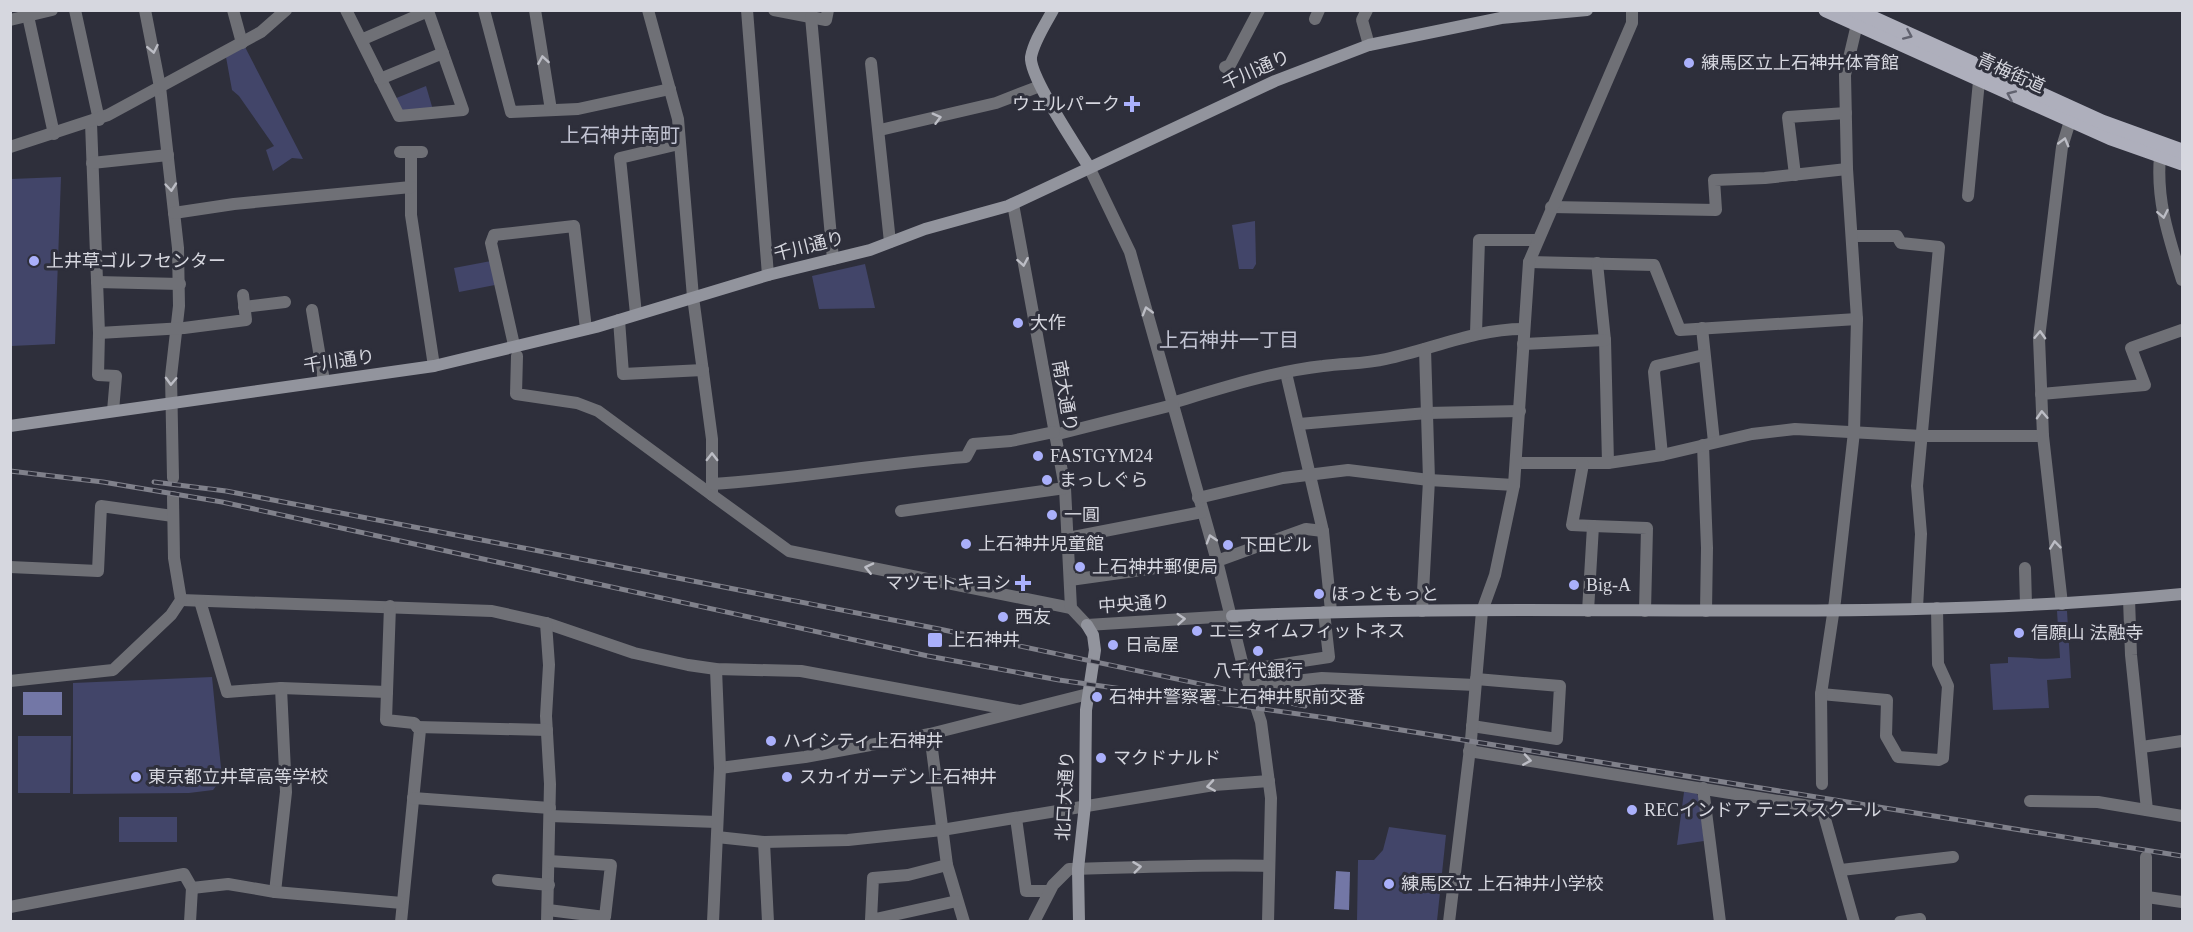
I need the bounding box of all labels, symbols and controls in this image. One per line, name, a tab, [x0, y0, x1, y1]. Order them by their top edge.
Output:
one-way arrow	[1902, 27, 1913, 39]
one-way arrow	[146, 43, 159, 53]
street label: 千川通り	[1219, 46, 1293, 94]
street label: 青梅街道	[1974, 49, 2048, 97]
place label: 練馬区立上石神井体育館	[1701, 53, 1899, 73]
one-way arrow	[538, 56, 550, 65]
marker: 練馬区立上石神井体育館	[1682, 56, 1696, 70]
one-way arrow	[2007, 90, 2018, 102]
place label: ウェルパーク	[1012, 94, 1120, 114]
marker: ウェルパーク	[1125, 97, 1139, 111]
one-way arrow	[932, 113, 942, 126]
district label: 上石神井南町	[560, 124, 680, 146]
one-way arrow	[2057, 137, 2069, 148]
one-way arrow	[164, 182, 177, 191]
one-way arrow	[2156, 209, 2169, 219]
street label: 千川通り	[772, 228, 846, 264]
place label: 上井草ゴルフセンター	[46, 251, 226, 271]
marker: 上井草ゴルフセンター	[27, 254, 41, 268]
one-way arrow	[1016, 256, 1029, 266]
one-way arrow	[1142, 306, 1154, 317]
place label: 大作	[1030, 313, 1066, 333]
marker: 大作	[1011, 316, 1025, 330]
district label: 上石神井一丁目	[1159, 329, 1299, 351]
one-way arrow	[2034, 331, 2046, 340]
street label: 千川通り	[302, 346, 376, 376]
street label: 南大通り	[1049, 359, 1081, 433]
one-way arrow	[165, 376, 178, 385]
one-way arrow	[2036, 410, 2049, 419]
place label: FASTGYM24	[1050, 446, 1153, 466]
marker: FASTGYM24	[1031, 449, 1045, 463]
one-way arrow	[706, 452, 718, 461]
place label: まっしぐら	[1059, 470, 1148, 490]
marker: まっしぐら	[1040, 473, 1054, 487]
place label: 一圓	[1064, 505, 1100, 525]
marker: 一圓	[1045, 508, 1059, 522]
place label: 上石神井児童館	[978, 534, 1104, 554]
one-way arrow	[1205, 534, 1218, 545]
place label: 下田ビル	[1240, 535, 1312, 555]
marker: 上石神井児童館	[959, 537, 973, 551]
marker: 下田ビル	[1221, 538, 1235, 552]
one-way arrow	[2050, 541, 2062, 550]
place label: 上石神井郵便局	[1092, 557, 1218, 577]
marker: 上石神井郵便局	[1073, 560, 1087, 574]
one-way arrow	[865, 563, 875, 576]
place label: マツモトキヨシ	[885, 573, 1011, 593]
place label: Big-A	[1586, 575, 1631, 595]
marker: マツモトキヨシ	[1016, 576, 1030, 590]
marker: Big-A	[1567, 578, 1581, 592]
place label: ほっともっと	[1331, 584, 1439, 604]
marker: ほっともっと	[1312, 587, 1326, 601]
street label: 中央通り	[1097, 592, 1171, 616]
place label: 西友	[1015, 607, 1051, 627]
marker: 西友	[996, 610, 1010, 624]
one-way arrow	[1176, 613, 1185, 626]
place label: エニタイムフィットネス	[1209, 621, 1405, 641]
place label: 信願山 法融寺	[2031, 623, 2144, 643]
marker: エニタイムフィットネス	[1190, 624, 1204, 638]
marker: 信願山 法融寺	[2012, 626, 2026, 640]
place label: 上石神井	[948, 630, 1020, 650]
marker: 上石神井	[926, 631, 944, 649]
place label: 日高屋	[1125, 635, 1179, 655]
marker: 日高屋	[1106, 638, 1120, 652]
marker: 八千代銀行	[1251, 644, 1265, 658]
place label: 八千代銀行	[1213, 661, 1303, 681]
place label: 石神井警察署 上石神井駅前交番	[1109, 687, 1366, 707]
marker: 石神井警察署 上石神井駅前交番	[1090, 690, 1104, 704]
place label: ハイシティ上石神井	[783, 731, 944, 751]
marker: ハイシティ上石神井	[764, 734, 778, 748]
place label: マクドナルド	[1113, 748, 1221, 768]
street label: 北口大通り	[1053, 751, 1077, 841]
marker: マクドナルド	[1094, 751, 1108, 765]
one-way arrow	[1522, 753, 1532, 766]
place label: 東京都立井草高等学校	[148, 767, 328, 787]
place label: スカイガーデン上石神井	[799, 767, 997, 787]
marker: 東京都立井草高等学校	[129, 770, 143, 784]
marker: スカイガーデン上石神井	[780, 770, 794, 784]
one-way arrow	[1206, 779, 1215, 791]
place label: RECインドア テニススクール	[1644, 800, 1882, 820]
marker: RECインドア テニススクール	[1625, 803, 1639, 817]
one-way arrow	[1132, 861, 1141, 874]
place label: 練馬区立 上石神井小学校	[1401, 874, 1604, 894]
marker: 練馬区立 上石神井小学校	[1382, 877, 1396, 891]

